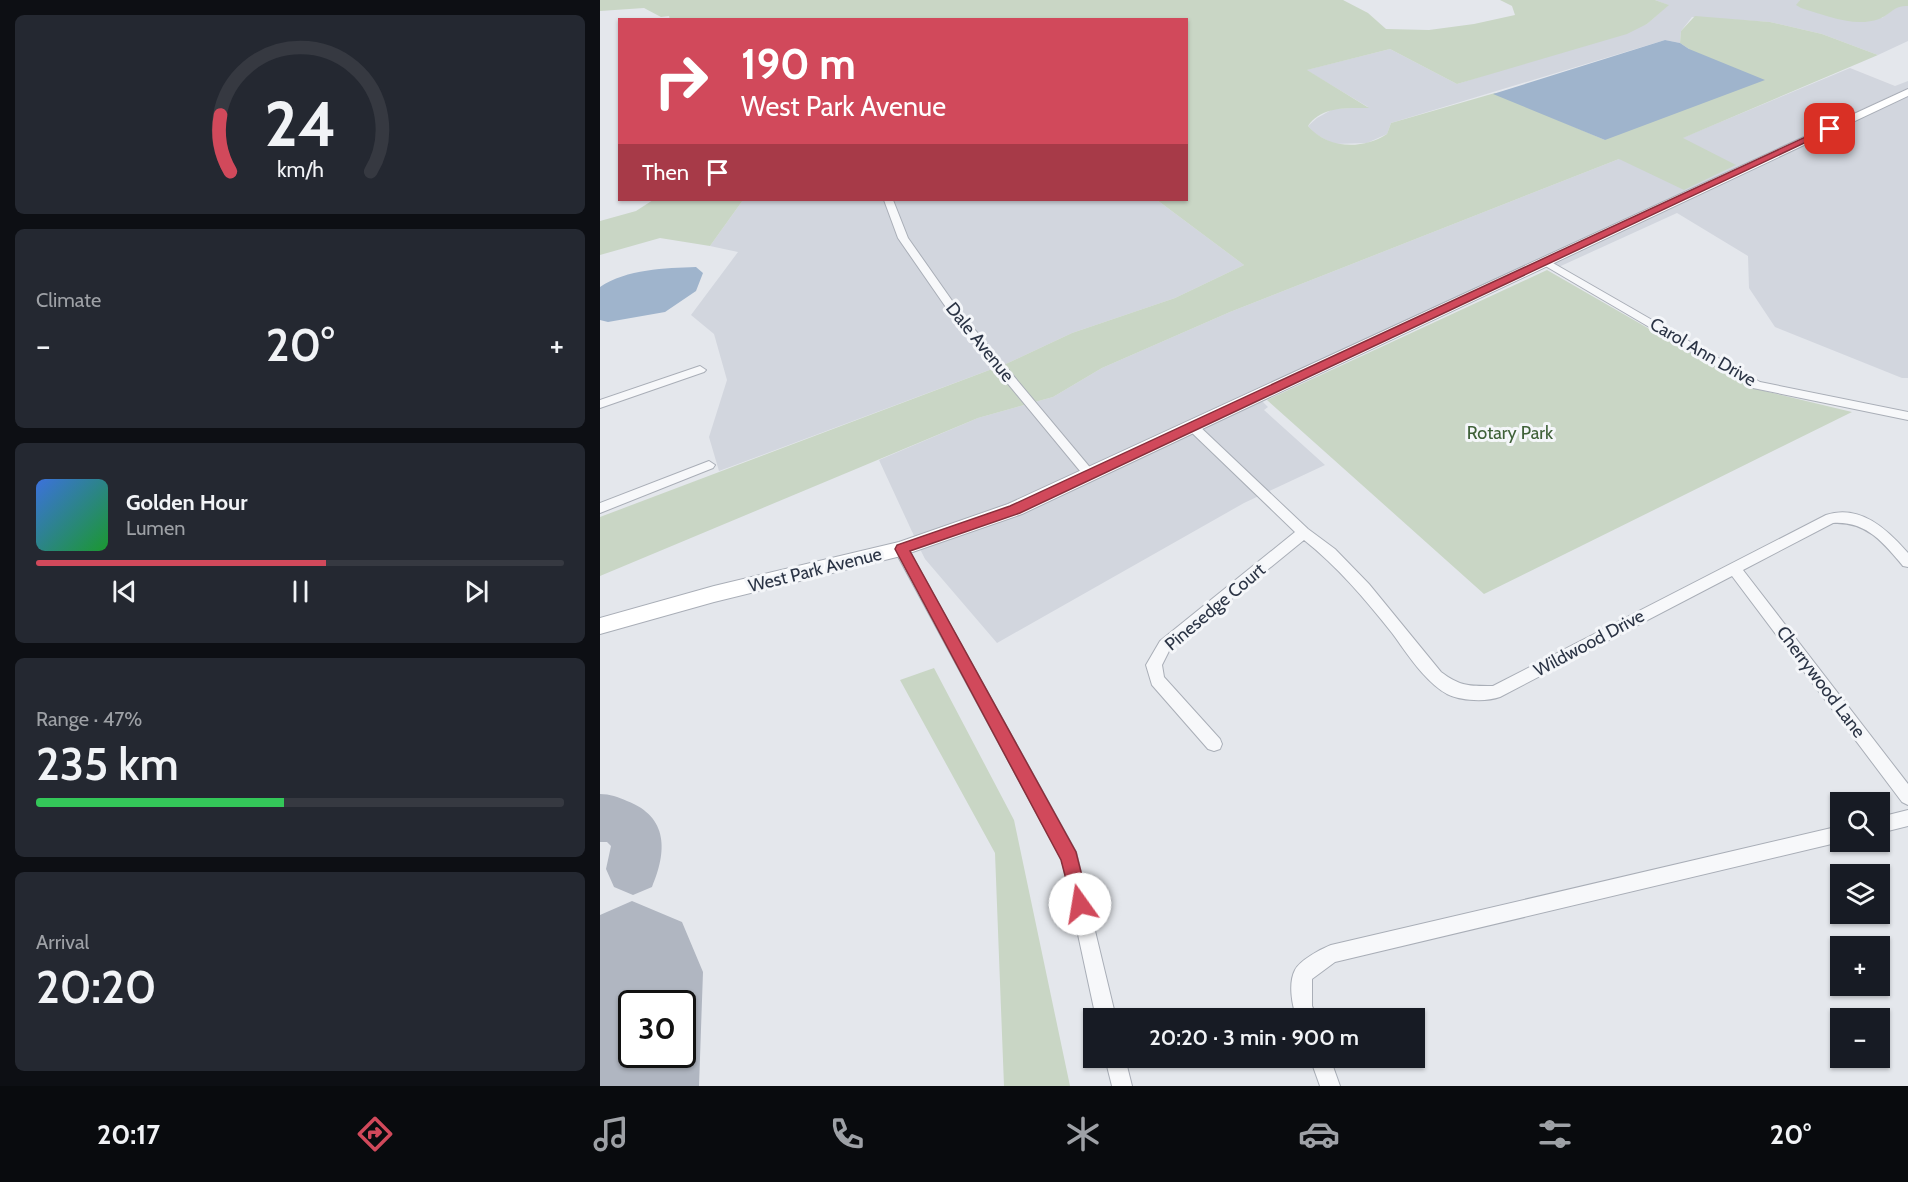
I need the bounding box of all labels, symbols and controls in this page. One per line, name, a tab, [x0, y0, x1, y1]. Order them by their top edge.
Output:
text: 190 m	[741, 38, 856, 90]
icon: right	[642, 42, 720, 120]
text: 24	[264, 86, 336, 162]
text: West Park Avenue	[741, 90, 946, 123]
pin	[1804, 103, 1855, 154]
icon: arrive	[1813, 112, 1846, 145]
text: km/h	[277, 156, 323, 182]
icon: arrive	[701, 156, 734, 189]
text: Then	[642, 159, 689, 186]
text: Climate	[36, 288, 101, 312]
street label: Dale Avenue	[941, 298, 1019, 386]
street label: Carol Ann Drive	[1646, 313, 1760, 391]
text: 20°	[266, 318, 334, 372]
text: −	[36, 325, 51, 365]
text: +	[549, 325, 564, 365]
park label: Rotary Park	[1467, 422, 1554, 444]
text: Golden Hour	[126, 489, 247, 516]
text: Lumen	[126, 516, 185, 540]
street label: West Park Avenue	[746, 543, 884, 597]
street label: Pinesedge Court	[1160, 559, 1270, 655]
icon: previous	[108, 575, 141, 608]
icon: pause	[284, 575, 317, 608]
icon: next	[460, 575, 493, 608]
street label: Wildwood Drive	[1530, 605, 1648, 681]
street label: Cherrywood Lane	[1772, 622, 1870, 742]
text: Range · 47%	[36, 707, 142, 731]
text: 235 km	[36, 737, 179, 791]
map controls	[1830, 792, 1890, 1068]
button: search	[1830, 792, 1890, 852]
button: layers	[1830, 864, 1890, 924]
position arrow	[1048, 872, 1112, 936]
text: Arrival	[36, 930, 89, 954]
button: +	[1830, 936, 1890, 996]
text: 20:20	[36, 960, 156, 1014]
speed limit sign: 30	[618, 990, 696, 1068]
button: −	[1830, 1008, 1890, 1068]
text: 20:20 · 3 min · 900 m	[1149, 1024, 1359, 1051]
icon: directions	[354, 1113, 396, 1155]
icon: music	[590, 1113, 632, 1155]
icon: phone	[826, 1113, 868, 1155]
icon: climate	[1062, 1113, 1104, 1155]
icon: car	[1298, 1113, 1340, 1155]
icon: filters	[1534, 1113, 1576, 1155]
text: 20:17	[97, 1118, 160, 1151]
text: 20°	[1770, 1118, 1811, 1151]

